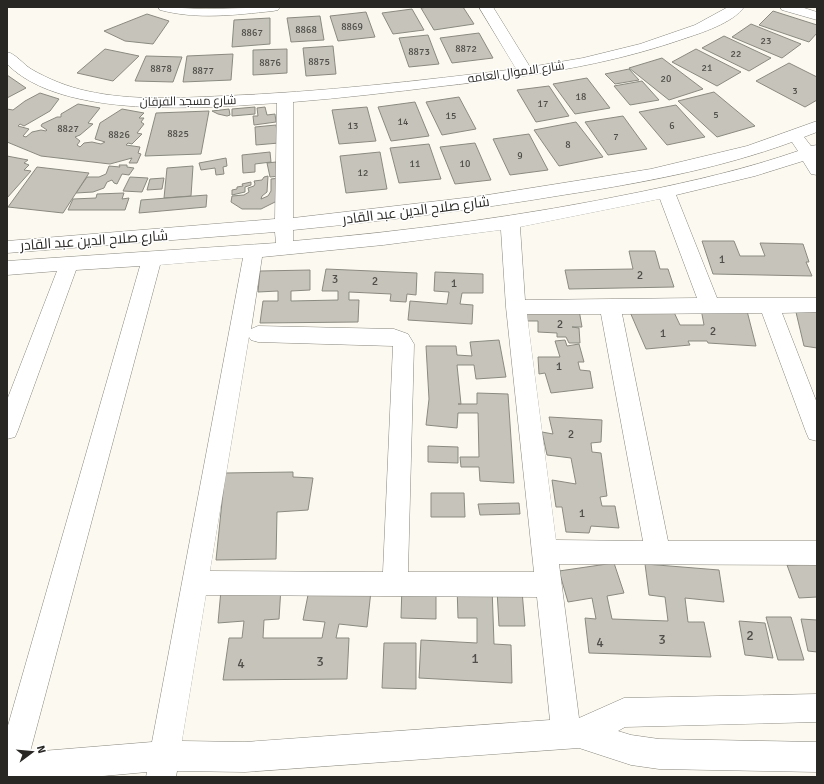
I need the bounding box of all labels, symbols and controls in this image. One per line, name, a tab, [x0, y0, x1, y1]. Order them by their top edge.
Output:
house number: 8869	[341, 21, 363, 33]
house number: 8868	[295, 24, 317, 36]
house number: 8867	[241, 27, 263, 39]
house number: 23	[761, 35, 771, 47]
house number: 8872	[455, 43, 477, 55]
house number: 8873	[408, 46, 430, 58]
house number: 22	[731, 48, 741, 60]
house number: 8875	[308, 56, 330, 68]
house number: 8876	[259, 57, 281, 69]
street label: شارع الاموال العامه	[467, 58, 566, 87]
house number: 21	[702, 62, 712, 74]
house number: 8878	[150, 63, 172, 75]
house number: 8877	[192, 65, 214, 77]
house number: 20	[661, 73, 671, 85]
house number: 3	[792, 85, 798, 97]
house number: 18	[576, 91, 586, 103]
street label: شارع مسجد الفرقان	[139, 93, 237, 110]
house number: 17	[538, 98, 548, 110]
house number: 5	[713, 109, 719, 121]
house number: 15	[446, 110, 456, 122]
house number: 14	[398, 116, 409, 128]
house number: 13	[348, 120, 358, 132]
house number: 6	[669, 120, 675, 132]
house number: 8827	[57, 123, 79, 135]
house number: 8825	[167, 128, 189, 140]
house number: 8826	[108, 129, 130, 141]
house number: 7	[613, 131, 619, 143]
house number: 8	[565, 139, 571, 151]
house number: 9	[517, 150, 523, 162]
house number: 11	[410, 158, 420, 170]
house number: 10	[460, 158, 470, 170]
house number: 12	[358, 167, 368, 179]
street label: شارع صلاح الدين عبد القادر	[341, 193, 491, 228]
street label: شارع صلاح الدين عبد القادر	[19, 227, 168, 254]
house number: 1	[719, 252, 725, 267]
house number: 2	[637, 268, 643, 283]
house number: 3	[332, 272, 338, 287]
house number: 2	[372, 274, 378, 289]
house number: 1	[451, 276, 457, 291]
house number: 2	[557, 317, 563, 332]
house number: 2	[710, 324, 716, 339]
house number: 1	[660, 326, 666, 341]
house number: 1	[556, 359, 562, 374]
house number: 2	[568, 427, 574, 442]
house number: 1	[579, 506, 585, 521]
house number: 2	[746, 627, 754, 644]
house number: 3	[658, 631, 666, 648]
house number: 4	[596, 634, 604, 651]
house number: 1	[471, 650, 479, 667]
house number: 3	[316, 653, 324, 670]
house number: 4	[237, 655, 245, 672]
north arrow	[12, 732, 52, 772]
text: N	[34, 744, 48, 755]

